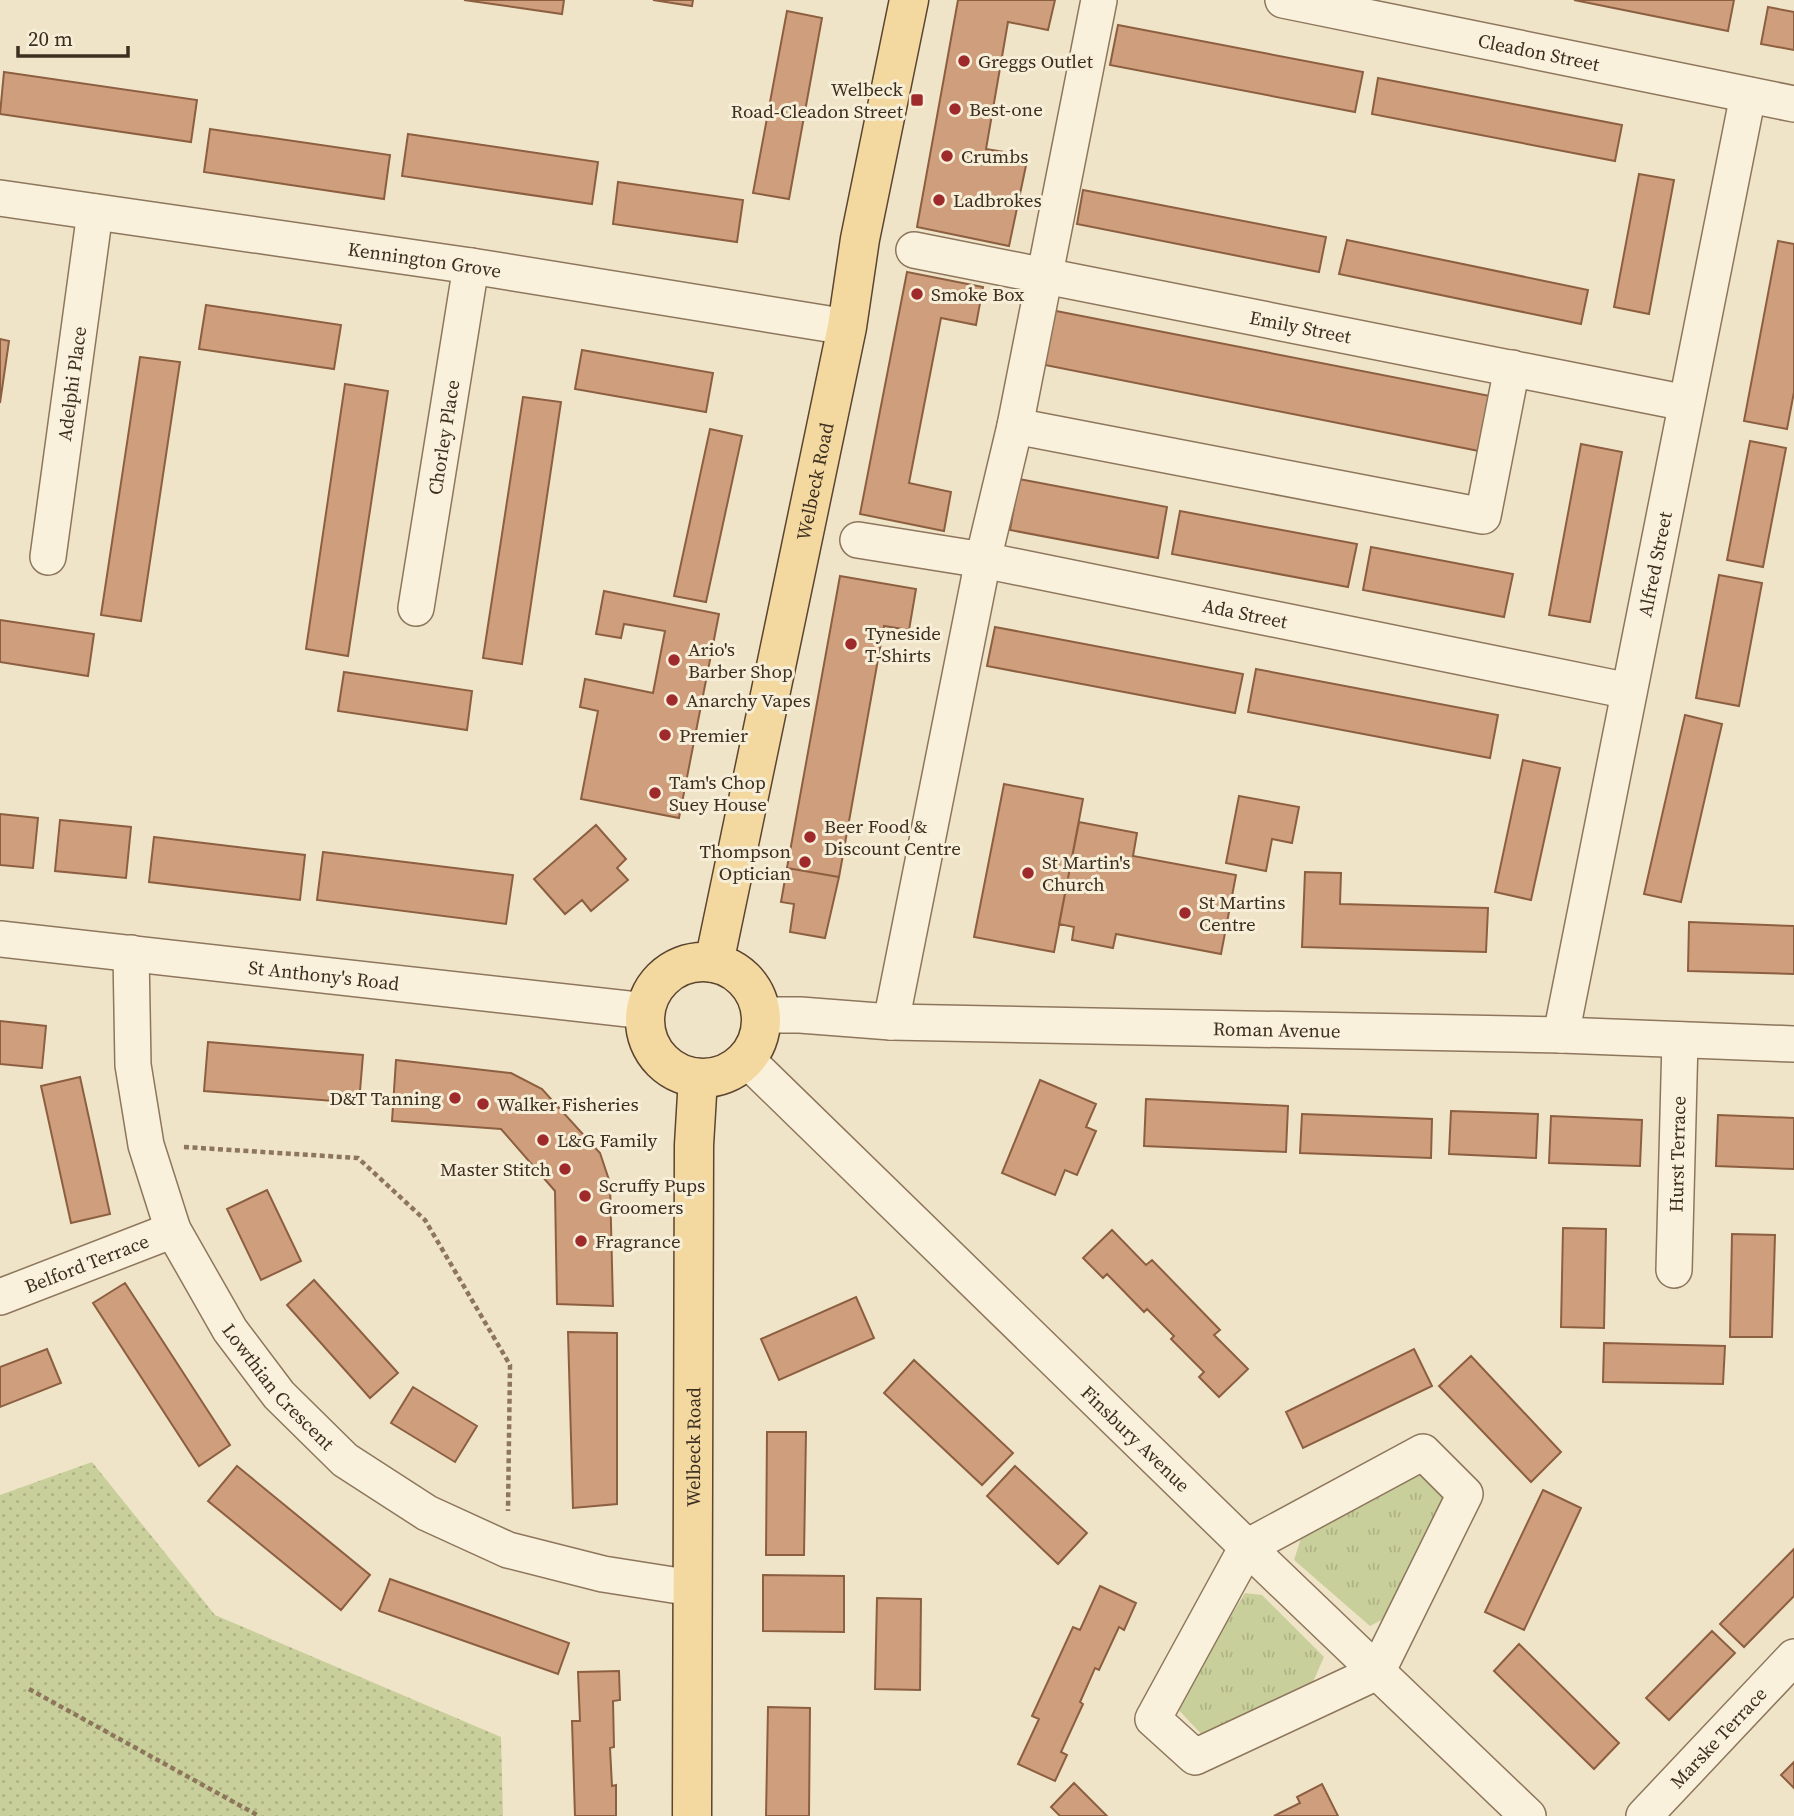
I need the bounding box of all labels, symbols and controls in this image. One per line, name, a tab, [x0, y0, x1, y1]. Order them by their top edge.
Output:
scale bar	[18, 14, 128, 58]
text: 20 m	[28, 24, 73, 53]
street label: Cleadon Street	[1476, 27, 1603, 77]
place label: Greggs Outlet	[978, 48, 1094, 74]
marker: Greggs Outlet	[956, 53, 972, 69]
place label: Welbeck Road-Cleadon Street	[731, 76, 904, 124]
marker: Welbeck Road-Cleadon Street	[909, 92, 925, 108]
place label: Best-one	[969, 96, 1043, 122]
marker: Best-one	[947, 101, 963, 117]
place label: Crumbs	[961, 143, 1028, 169]
marker: Crumbs	[939, 148, 955, 164]
place label: Ladbrokes	[953, 187, 1042, 213]
marker: Ladbrokes	[931, 192, 947, 208]
street label: Kennington Grove	[346, 235, 503, 284]
place label: Smoke Box	[931, 281, 1024, 307]
marker: Smoke Box	[909, 286, 925, 302]
street label: Emily Street	[1247, 304, 1354, 350]
street label: Adelphi Place	[51, 325, 92, 443]
street label: Chorley Place	[421, 378, 466, 497]
street label: Welbeck Road	[790, 420, 840, 543]
street label: Alfred Street	[1631, 508, 1678, 619]
street label: Ada Street	[1200, 592, 1291, 635]
place label: Tyneside T-Shirts	[865, 620, 941, 668]
place label: Ario's Barber Shop	[688, 636, 793, 684]
marker: Tyneside T-Shirts	[843, 636, 859, 652]
marker: Ario's Barber Shop	[666, 652, 682, 668]
place label: Anarchy Vapes	[686, 687, 811, 713]
marker: Anarchy Vapes	[664, 692, 680, 708]
place label: Premier	[679, 722, 748, 748]
marker: Premier	[657, 727, 673, 743]
place label: Tam's Chop Suey House	[669, 769, 767, 817]
marker: Tam's Chop Suey House	[647, 785, 663, 801]
place label: Beer Food & Discount Centre	[824, 813, 961, 861]
marker: Beer Food & Discount Centre	[802, 829, 818, 845]
place label: Thompson Optician	[700, 838, 791, 886]
place label: St Martin's Church	[1042, 849, 1130, 897]
marker: Thompson Optician	[797, 854, 813, 870]
marker: St Martin's Church	[1020, 865, 1036, 881]
place label: St Martins Centre	[1199, 889, 1285, 937]
marker: St Martins Centre	[1177, 905, 1193, 921]
street label: St Anthony's Road	[247, 954, 401, 996]
street label: Roman Avenue	[1213, 1015, 1341, 1044]
place label: D&T Tanning	[329, 1085, 441, 1111]
marker: D&T Tanning	[447, 1090, 463, 1106]
place label: Walker Fisheries	[497, 1091, 639, 1117]
marker: Walker Fisheries	[475, 1096, 491, 1112]
street label: Hurst Terrace	[1663, 1096, 1692, 1213]
place label: L&G Family	[557, 1127, 657, 1153]
marker: L&G Family	[535, 1132, 551, 1148]
place label: Master Stitch	[440, 1156, 551, 1182]
marker: Master Stitch	[557, 1161, 573, 1177]
place label: Scruffy Pups Groomers	[599, 1172, 705, 1220]
marker: Scruffy Pups Groomers	[577, 1188, 593, 1204]
street label: Belford Terrace	[21, 1228, 153, 1299]
place label: Fragrance	[595, 1228, 681, 1254]
marker: Fragrance	[573, 1233, 589, 1249]
street label: Lowthian Crescent	[216, 1318, 341, 1456]
street label: Finsbury Avenue	[1075, 1379, 1196, 1498]
street label: Welbeck Road	[680, 1387, 706, 1507]
street label: Marske Terrace	[1664, 1681, 1772, 1794]

